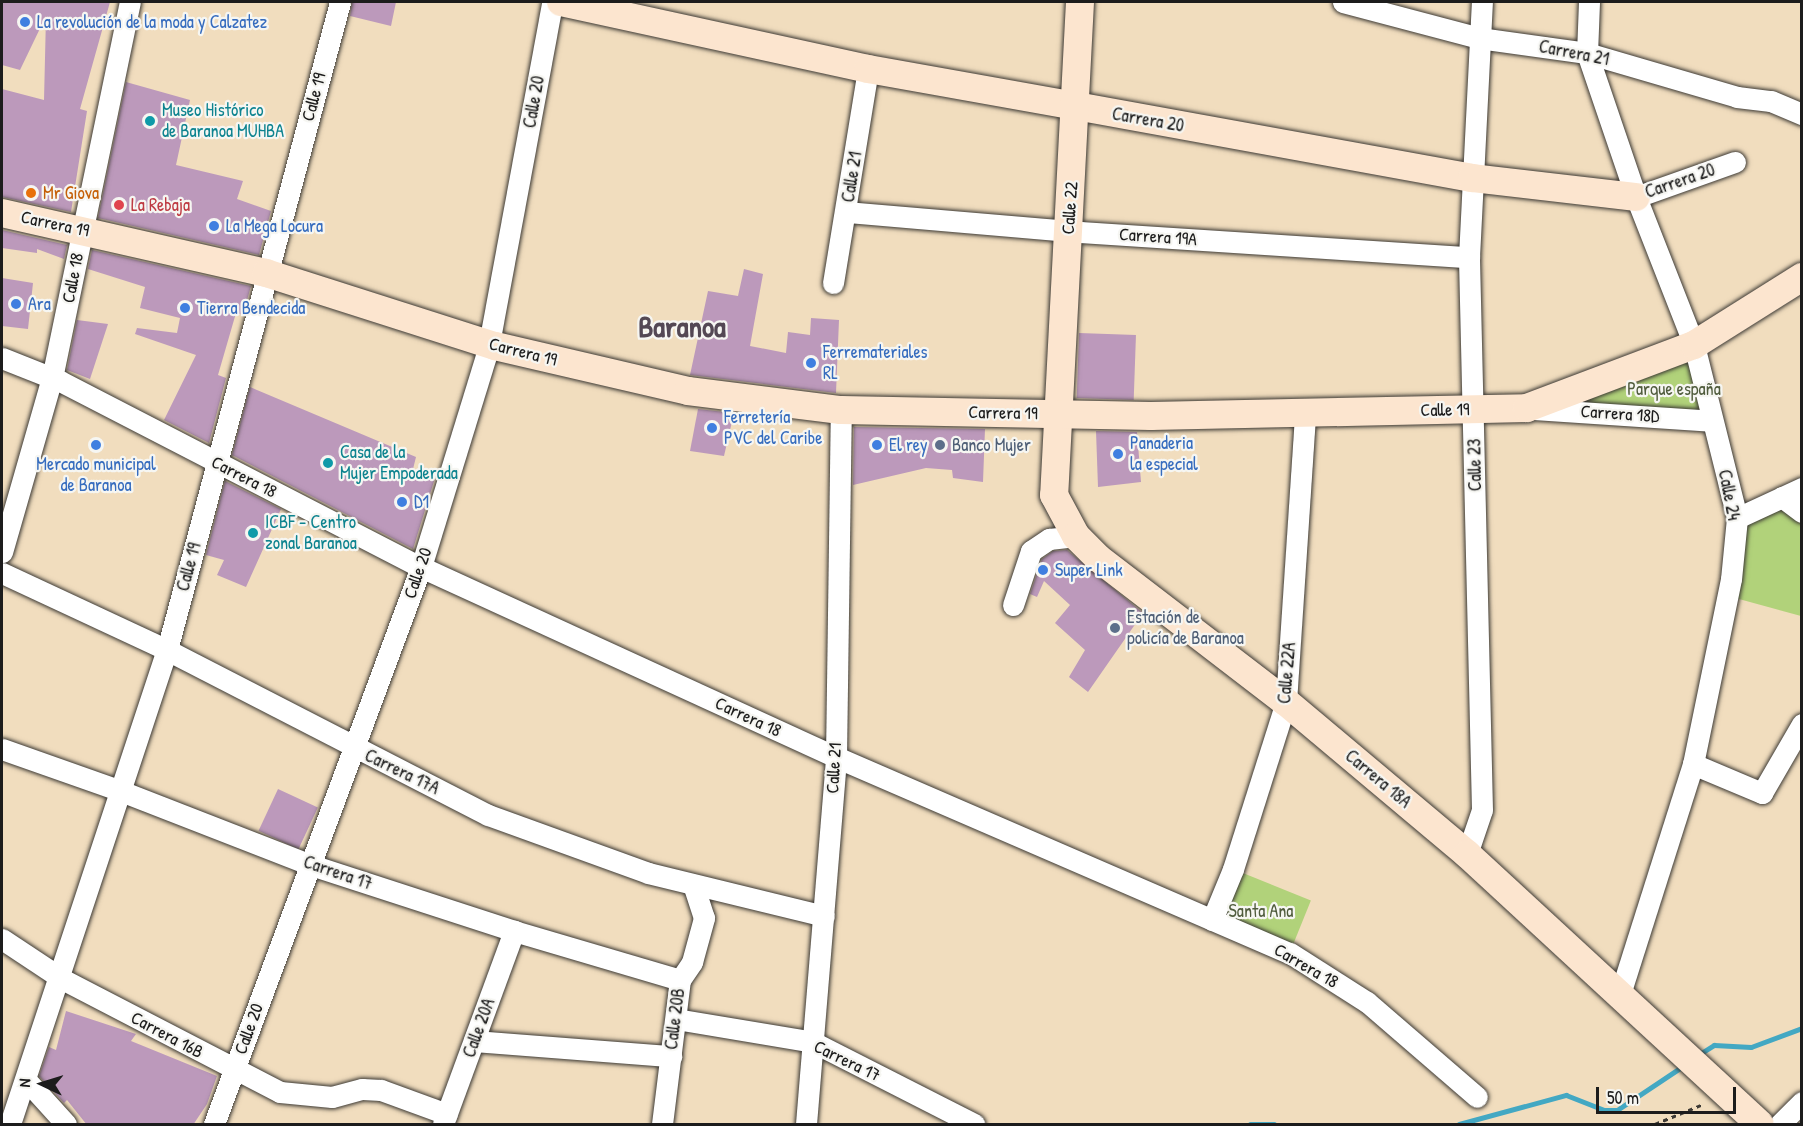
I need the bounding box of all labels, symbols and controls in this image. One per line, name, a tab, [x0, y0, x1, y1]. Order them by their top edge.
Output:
place label: La revolución de la moda y Calzatez	[37, 11, 267, 33]
marker: La revolución de la moda y Calzatez	[18, 15, 32, 29]
street label: Carrera 21	[1537, 36, 1611, 70]
street label: Calle 19	[297, 70, 331, 124]
street label: Calle 20	[519, 74, 549, 130]
place label: Museo Histórico de Baranoa MUHBA	[162, 100, 284, 142]
street label: Carrera 20	[1110, 103, 1186, 137]
marker: Museo Histórico de Baranoa MUHBA	[143, 114, 157, 128]
street label: Calle 21	[837, 150, 867, 204]
street label: Carrera 20	[1642, 159, 1718, 203]
street label: Calle 22	[1057, 181, 1083, 235]
place label: Mr Giova	[43, 182, 99, 204]
marker: Mr Giova	[24, 186, 38, 200]
place label: La Rebaja	[131, 194, 190, 216]
marker: La Rebaja	[112, 198, 126, 212]
street label: Carrera 19	[19, 206, 91, 242]
place label: La Mega Locura	[226, 215, 323, 237]
marker: La Mega Locura	[207, 219, 221, 233]
street label: Carrera 19A	[1118, 224, 1198, 250]
street label: Calle 18	[58, 251, 88, 305]
place label: Ara	[28, 293, 51, 315]
marker: Ara	[9, 297, 23, 311]
place label: Tierra Bendecida	[197, 297, 305, 319]
marker: Tierra Bendecida	[178, 301, 192, 315]
district label: Baranoa	[638, 308, 726, 344]
street label: Carrera 19	[487, 333, 559, 371]
place label: Ferremateriales RL	[823, 342, 927, 385]
marker: Ferremateriales RL	[804, 356, 818, 370]
park label: Parque españa	[1627, 378, 1721, 400]
street label: Calle 19	[1420, 399, 1470, 421]
street label: Carrera 18D	[1580, 400, 1660, 428]
street label: Carrera 19	[968, 402, 1038, 424]
place label: Ferretería PVC del Caribe	[724, 407, 822, 450]
marker: Ferretería PVC del Caribe	[705, 421, 719, 435]
place label: Panaderia la especial	[1130, 433, 1198, 476]
place label: El rey	[889, 434, 928, 456]
place label: Banco Mujer	[952, 434, 1031, 456]
marker: Mercado municipal de Baranoa	[89, 438, 103, 452]
marker: El rey	[870, 438, 884, 452]
marker: Banco Mujer	[933, 438, 947, 452]
street label: Calle 23	[1464, 439, 1486, 491]
place label: Casa de la Mujer Empoderada	[340, 442, 458, 484]
marker: Panaderia la especial	[1111, 447, 1125, 461]
street label: Carrera 18	[208, 451, 280, 503]
place label: Mercado municipal de Baranoa	[36, 454, 156, 496]
marker: Casa de la Mujer Empoderada	[321, 456, 335, 470]
street label: Calle 24	[1714, 468, 1744, 522]
place label: D1	[414, 491, 429, 513]
marker: D1	[395, 495, 409, 509]
place label: ICBF - Centro zonal Baranoa	[265, 512, 357, 554]
marker: ICBF - Centro zonal Baranoa	[246, 526, 260, 540]
street label: Calle 19	[172, 540, 206, 594]
street label: Calle 20	[399, 545, 437, 601]
place label: Super Link	[1055, 559, 1123, 581]
marker: Super Link	[1036, 563, 1050, 577]
place label: Estación de policía de Baranoa	[1127, 607, 1244, 650]
marker: Estación de policía de Baranoa	[1108, 621, 1122, 635]
street label: Calle 22A	[1274, 641, 1300, 705]
street label: Carrera 18	[712, 692, 784, 742]
street label: Calle 21	[822, 742, 846, 794]
street label: Carrera 17A	[361, 745, 443, 799]
street label: Carrera 18A	[1341, 745, 1415, 813]
street label: Carrera 17	[301, 851, 375, 895]
park label: Santa Ana	[1229, 900, 1293, 922]
street label: Carrera 18	[1270, 939, 1342, 993]
street label: Calle 20B	[661, 987, 689, 1051]
street label: Calle 20A	[458, 996, 500, 1060]
street label: Calle 20	[230, 1001, 268, 1057]
street label: Carrera 16B	[127, 1007, 207, 1063]
street label: Carrera 17	[810, 1036, 884, 1086]
north arrow	[12, 1054, 72, 1114]
scale bar	[1599, 1075, 1738, 1113]
text: N	[13, 1078, 35, 1088]
text: 50 m	[1607, 1085, 1639, 1110]

